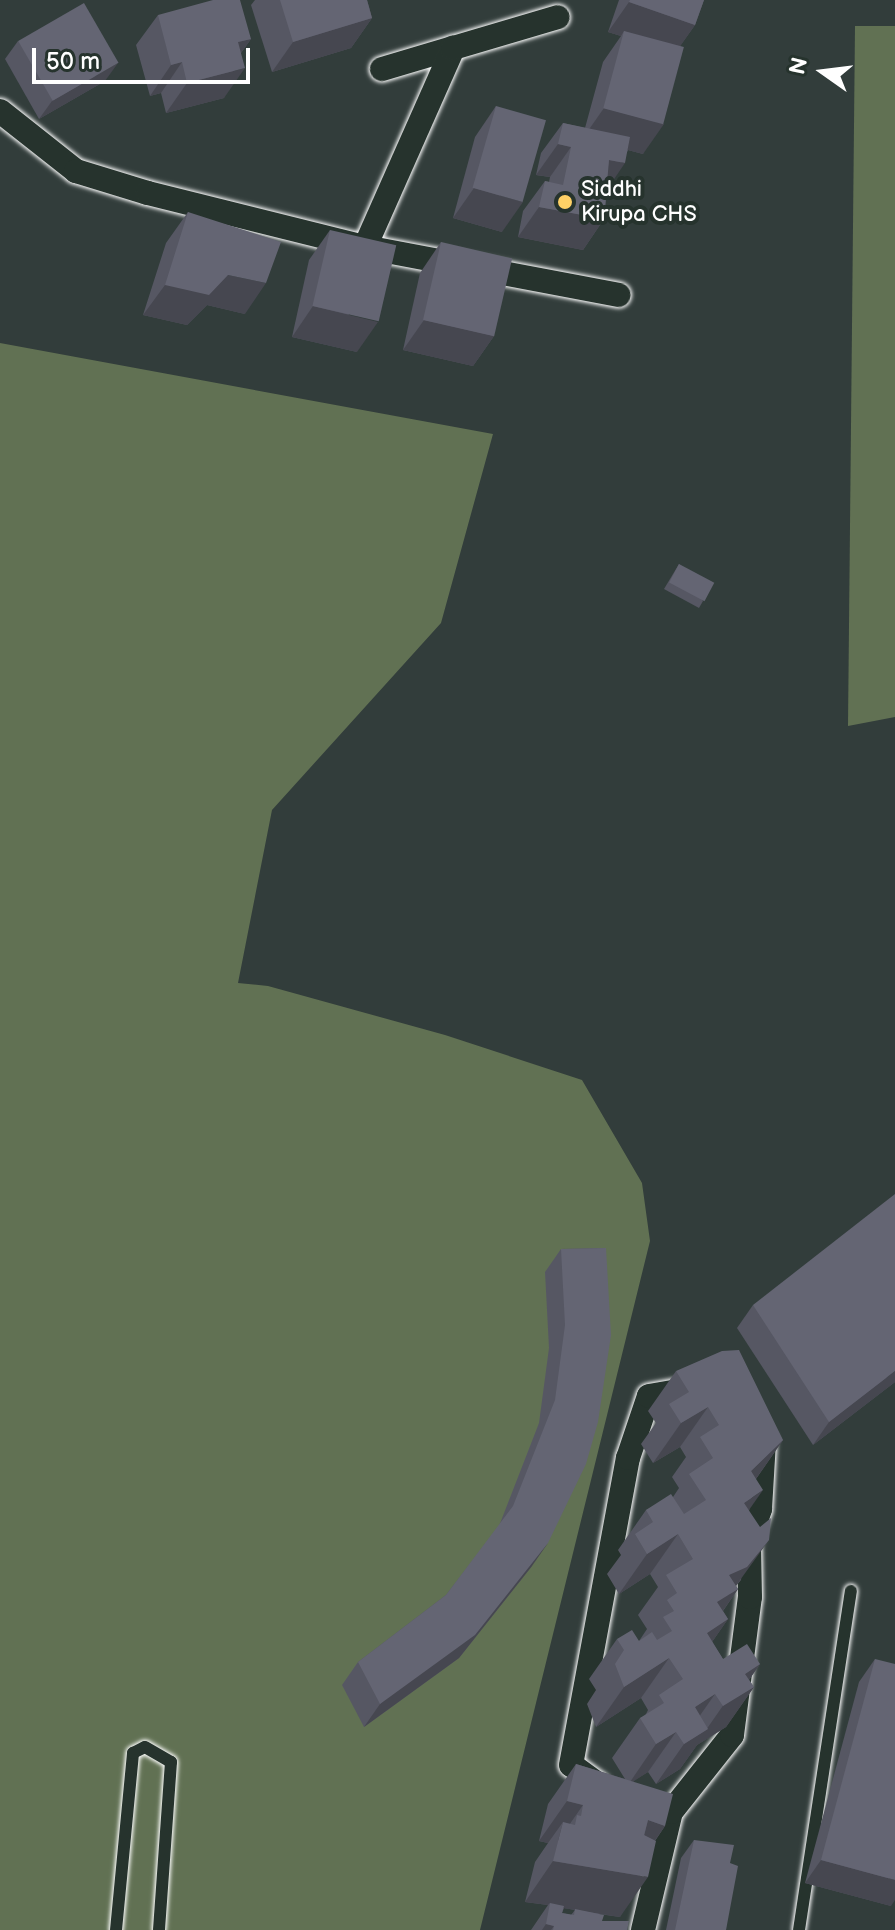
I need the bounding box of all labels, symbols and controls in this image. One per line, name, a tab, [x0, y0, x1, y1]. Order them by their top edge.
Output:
scale bar	[36, 32, 254, 82]
north arrow	[783, 32, 863, 112]
text: 50 m	[46, 47, 100, 76]
text: N	[784, 55, 814, 77]
place label: Siddhi Kirupa CHS	[581, 176, 697, 228]
marker: Siddhi Kirupa CHS	[556, 193, 574, 211]

